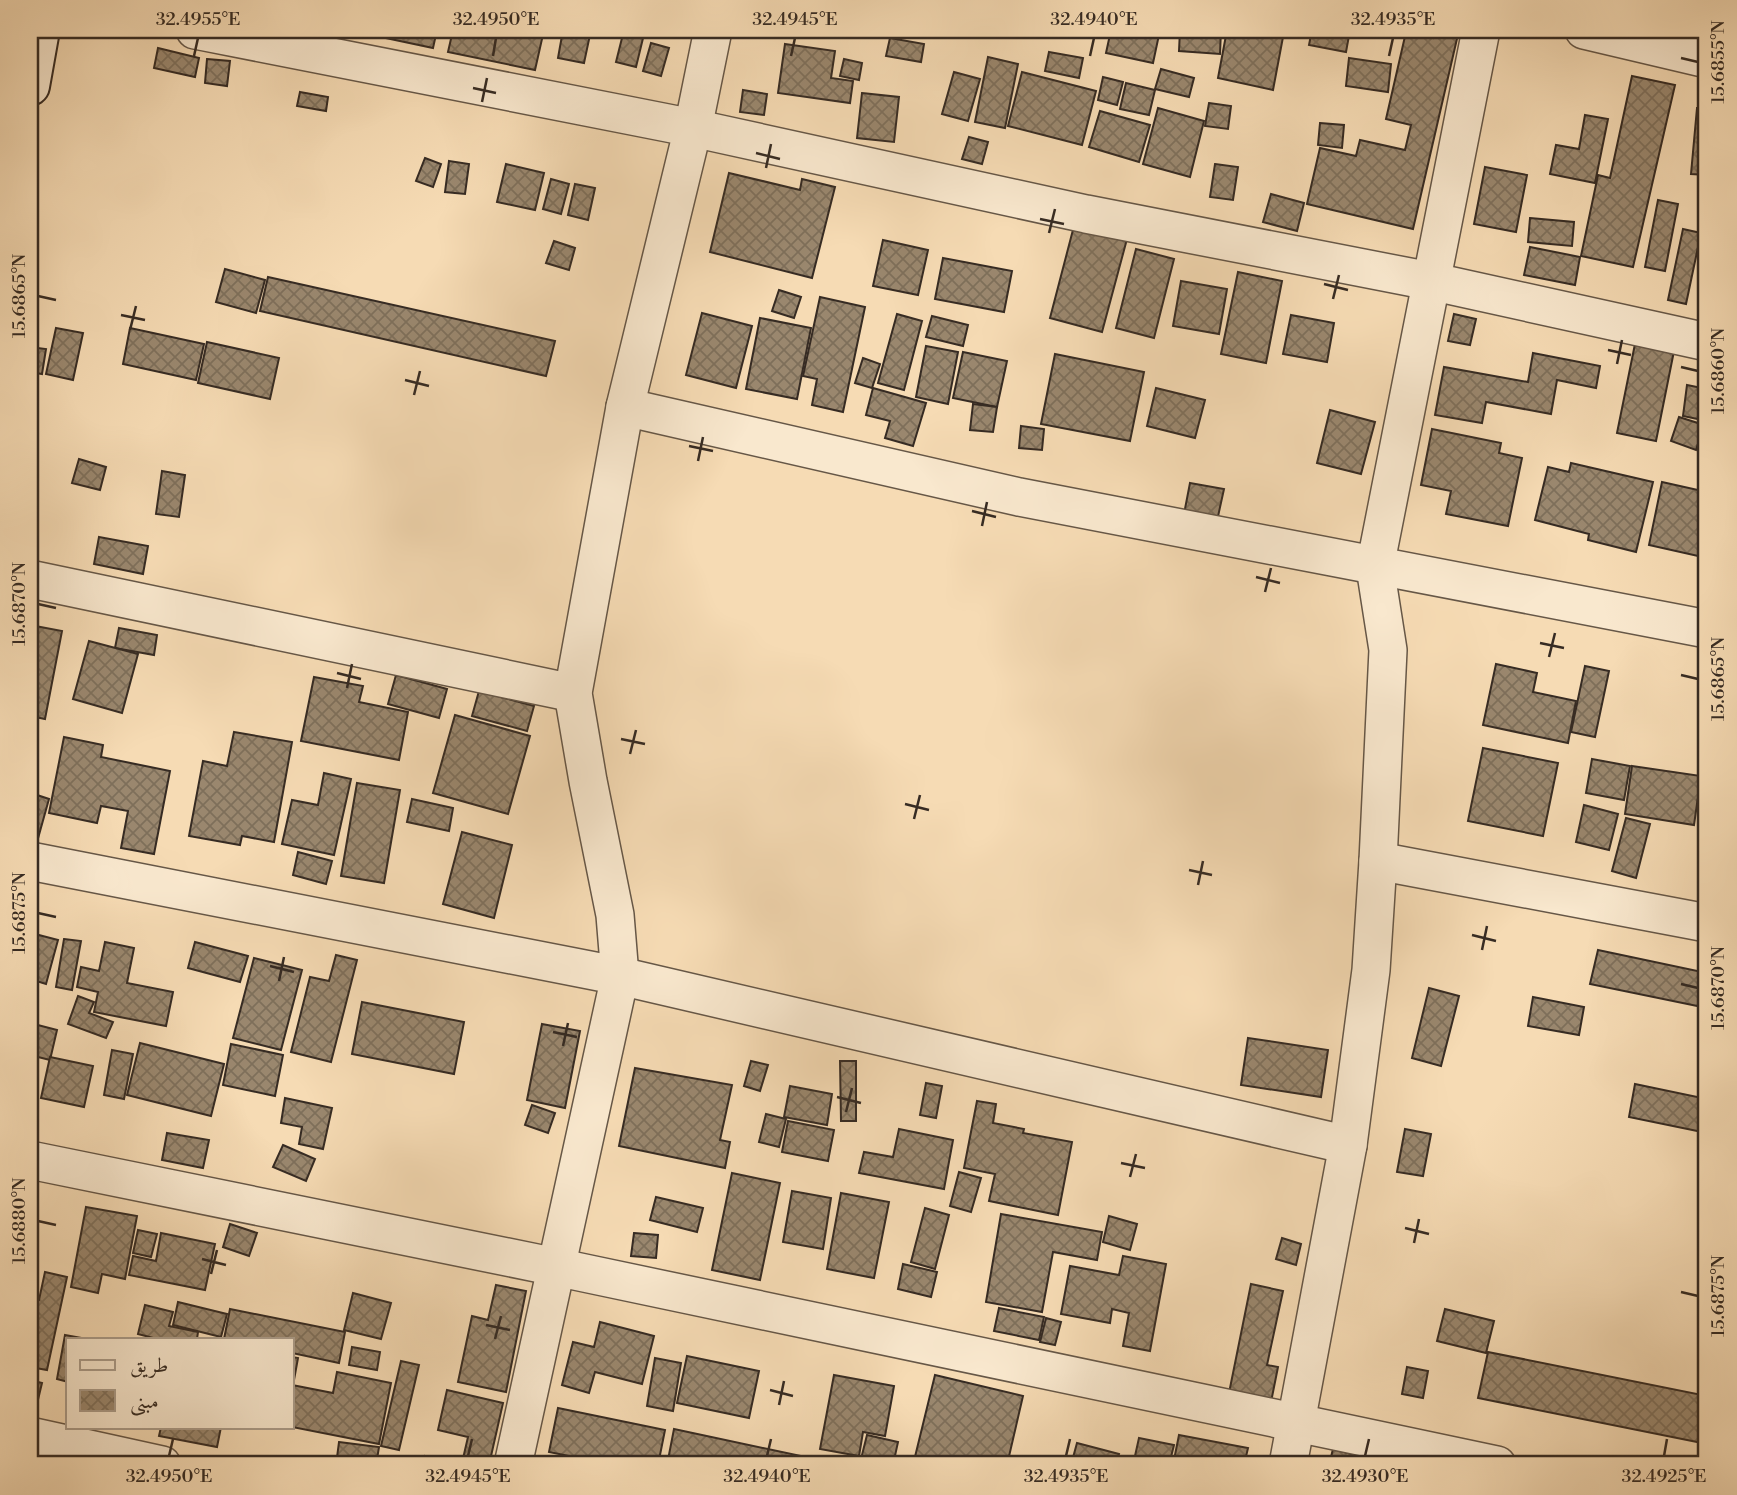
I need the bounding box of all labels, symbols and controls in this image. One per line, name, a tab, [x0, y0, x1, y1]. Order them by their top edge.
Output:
text: 32.4955°E	[156, 8, 240, 31]
text: 32.4950°E	[453, 8, 539, 31]
text: 32.4945°E	[752, 8, 838, 31]
text: 32.4940°E	[1050, 8, 1138, 31]
text: 32.4935°E	[1351, 8, 1435, 31]
text: 15.6855°N	[1707, 20, 1730, 104]
text: 15.6865°N	[8, 253, 31, 338]
text: 15.6860°N	[1707, 327, 1730, 414]
text: 15.6870°N	[8, 561, 31, 646]
text: 15.6865°N	[1707, 636, 1730, 721]
text: 15.6875°N	[8, 871, 31, 954]
text: 15.6870°N	[1707, 945, 1730, 1030]
text: 15.6880°N	[8, 1177, 31, 1264]
text: 15.6875°N	[1707, 1254, 1730, 1337]
legend	[66, 1338, 294, 1428]
text: طريق	[130, 1353, 168, 1379]
text: مبنى	[130, 1389, 159, 1416]
text: 32.4950°E	[126, 1465, 212, 1488]
text: 32.4945°E	[425, 1465, 511, 1488]
text: 32.4940°E	[723, 1465, 811, 1488]
text: 32.4935°E	[1024, 1465, 1108, 1488]
text: 32.4930°E	[1322, 1465, 1408, 1488]
text: 32.4925°E	[1621, 1465, 1707, 1488]

